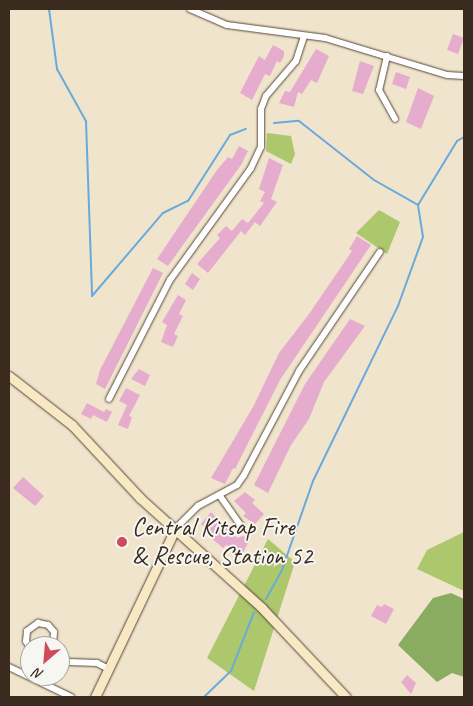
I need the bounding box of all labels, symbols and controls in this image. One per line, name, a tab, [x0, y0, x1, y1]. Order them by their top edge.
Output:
place label: Central Kitsap Fire & Rescue, Station 52	[132, 513, 313, 572]
marker: Central Kitsap Fire & Rescue, Station 52	[116, 536, 128, 548]
north arrow	[20, 636, 70, 686]
text: N	[31, 664, 46, 683]

